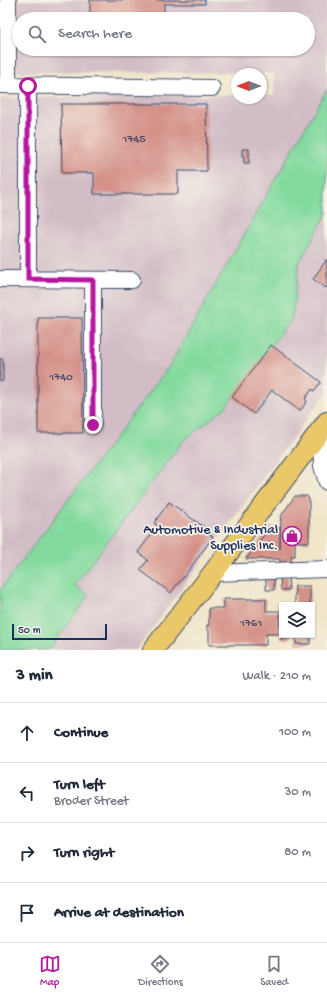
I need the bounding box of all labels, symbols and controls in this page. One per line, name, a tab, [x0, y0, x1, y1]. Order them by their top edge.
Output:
search box	[12, 12, 315, 56]
icon: search	[26, 23, 48, 45]
text: Search here	[58, 25, 132, 43]
north arrow	[231, 68, 267, 104]
route start	[19, 77, 37, 95]
house number: 1745	[121, 133, 146, 147]
house number: 1740	[48, 371, 73, 385]
route end	[84, 416, 102, 434]
place label: Automotive & Industrial Supplies Inc.	[143, 522, 278, 555]
shop icon: Automotive & Industrial Supplies Inc.	[281, 525, 303, 547]
map controls	[279, 602, 315, 638]
button: layers	[279, 602, 315, 638]
house number: 1761	[239, 617, 262, 631]
scale bar	[12, 622, 107, 641]
text: 50 m	[18, 625, 40, 637]
text: 3 min	[16, 666, 53, 686]
text: Walk · 210 m	[243, 669, 311, 684]
icon: ahead	[16, 722, 38, 744]
text: Continue	[54, 724, 108, 742]
text: 100 m	[279, 725, 311, 740]
text: Turn left	[54, 776, 105, 794]
icon: left	[16, 782, 38, 804]
text: 30 m	[285, 785, 311, 800]
text: Broder Street	[54, 794, 129, 809]
icon: right	[16, 842, 38, 864]
text: Turn right	[54, 844, 114, 862]
text: 80 m	[284, 845, 311, 860]
icon: arrive	[16, 902, 38, 924]
text: Arrive at destination	[54, 904, 184, 922]
tab: Map	[39, 953, 61, 989]
tab: Directions	[138, 953, 183, 989]
tab: Saved	[260, 953, 288, 989]

